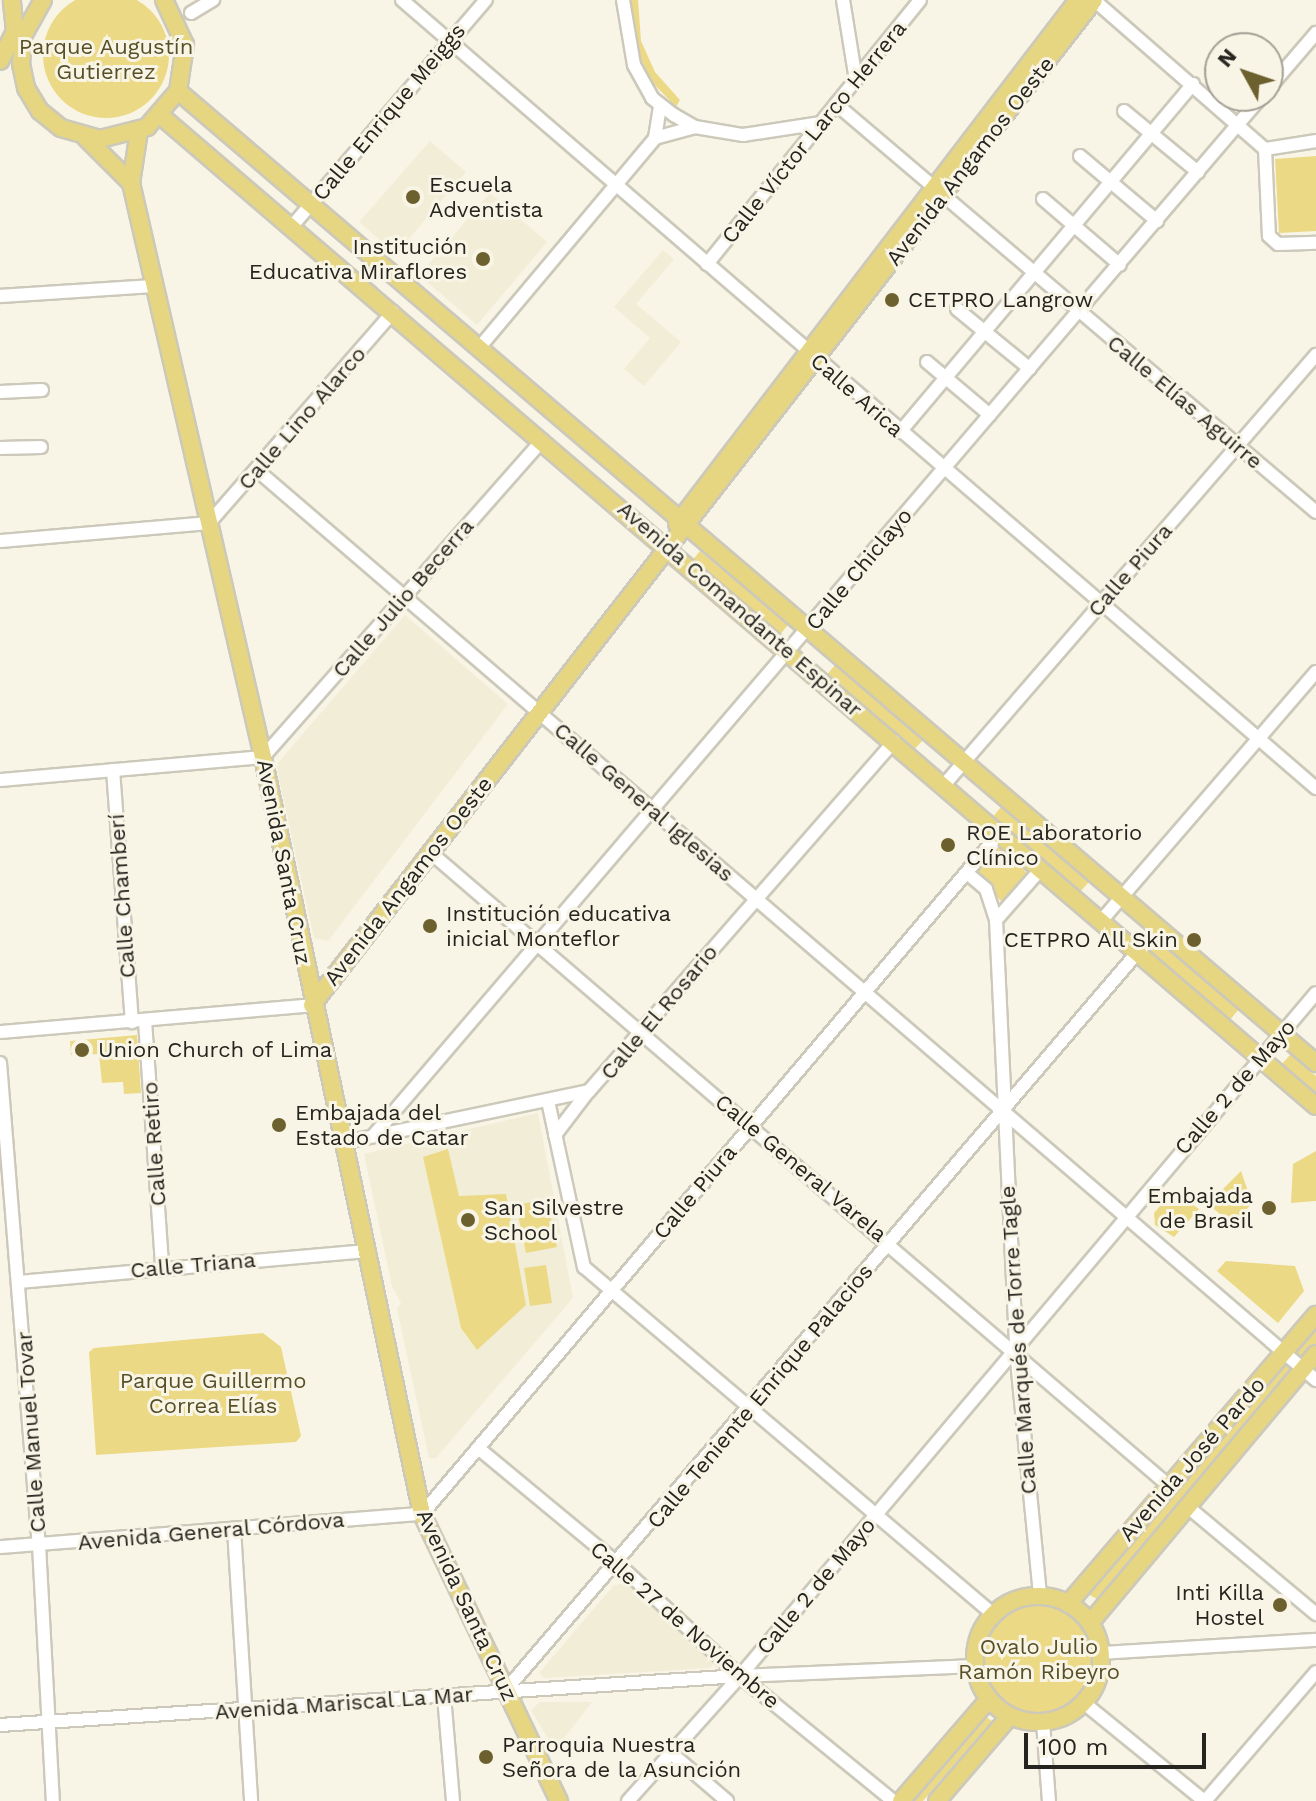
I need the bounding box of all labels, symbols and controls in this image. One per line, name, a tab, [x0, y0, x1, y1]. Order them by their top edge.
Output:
street label: Calle Víctor Larco Herrera	[716, 15, 912, 249]
street label: Calle Enrique Meiggs	[307, 18, 471, 206]
north arrow	[1204, 32, 1284, 112]
park label: Parque Augustín Gutierrez	[18, 33, 194, 84]
text: N	[1212, 43, 1242, 72]
street label: Avenida Angamos Oeste	[880, 51, 1060, 271]
place label: Escuela Adventista	[429, 171, 543, 222]
marker: Escuela Adventista	[404, 188, 422, 206]
place label: Institución Educativa Miraflores	[248, 233, 467, 284]
marker: Institución Educativa Miraflores	[474, 250, 492, 268]
place label: CETPRO Langrow	[908, 287, 1093, 313]
marker: CETPRO Langrow	[883, 291, 901, 309]
street label: Calle Elías Aguirre	[1102, 329, 1268, 475]
street label: Calle Lino Alarco	[232, 341, 372, 495]
street label: Calle Arica	[805, 347, 909, 443]
street label: Avenida Comandante Espinar	[612, 495, 868, 723]
street label: Calle Chiclayo	[800, 503, 918, 635]
street label: Calle Julio Becerra	[327, 513, 479, 683]
street label: Calle Piura	[1082, 518, 1178, 622]
street label: Calle General Iglesias	[548, 716, 740, 888]
street label: Avenida Santa Cruz	[251, 757, 317, 967]
street label: Avenida Angamos Oeste	[318, 771, 498, 991]
street label: Calle Chamberí	[103, 813, 141, 979]
place label: ROE Laboratorio Clínico	[966, 819, 1142, 870]
marker: ROE Laboratorio Clínico	[937, 834, 959, 856]
place label: Institución educativa inicial Monteflor	[446, 900, 671, 952]
marker: Institución educativa inicial Monteflor	[421, 917, 439, 935]
place label: CETPRO All Skin	[1002, 927, 1178, 953]
marker: CETPRO All Skin	[1185, 931, 1203, 949]
street label: Calle El Rosario	[595, 939, 723, 1085]
street label: Calle 2 de Mayo	[1169, 1014, 1301, 1160]
place label: Union Church of Lima	[98, 1037, 333, 1063]
marker: Union Church of Lima	[73, 1041, 91, 1059]
street label: Calle Retiro	[136, 1081, 172, 1207]
street label: Calle General Varela	[709, 1088, 893, 1248]
place label: Embajada del Estado de Catar	[295, 1099, 469, 1150]
marker: Embajada del Estado de Catar	[270, 1116, 288, 1134]
street label: Calle Piura	[648, 1139, 742, 1245]
place label: Embajada de Brasil	[1147, 1182, 1253, 1234]
street label: Calle Marqués de Torre Tagle	[994, 1184, 1042, 1496]
place label: San Silvestre School	[484, 1194, 624, 1246]
marker: Embajada de Brasil	[1260, 1199, 1278, 1217]
marker: San Silvestre School	[459, 1211, 477, 1229]
street label: Calle Triana	[129, 1246, 257, 1284]
street label: Calle Teniente Enrique Palacios	[641, 1258, 879, 1534]
street label: Calle Manuel Tovar	[11, 1330, 51, 1534]
park label: Parque Guillermo Correa Elías	[120, 1367, 306, 1418]
street label: Avenida José Pardo	[1113, 1371, 1271, 1547]
street label: Avenida Santa Cruz	[411, 1504, 523, 1706]
street label: Avenida General Córdova	[76, 1506, 346, 1556]
street label: Calle 2 de Mayo	[751, 1512, 881, 1660]
street label: Calle 27 de Noviembre	[585, 1535, 785, 1715]
place label: Inti Killa Hostel	[1175, 1579, 1264, 1630]
marker: Inti Killa Hostel	[1271, 1596, 1289, 1614]
park label: Ovalo Julio Ramón Ribeyro	[958, 1633, 1120, 1684]
street label: Avenida Mariscal La Mar	[213, 1681, 475, 1725]
scale bar	[1028, 1717, 1210, 1767]
place label: Parroquia Nuestra Señora de la Asunción	[502, 1731, 743, 1782]
text: 100 m	[1038, 1733, 1108, 1761]
marker: Parroquia Nuestra Señora de la Asunción	[477, 1748, 495, 1766]

